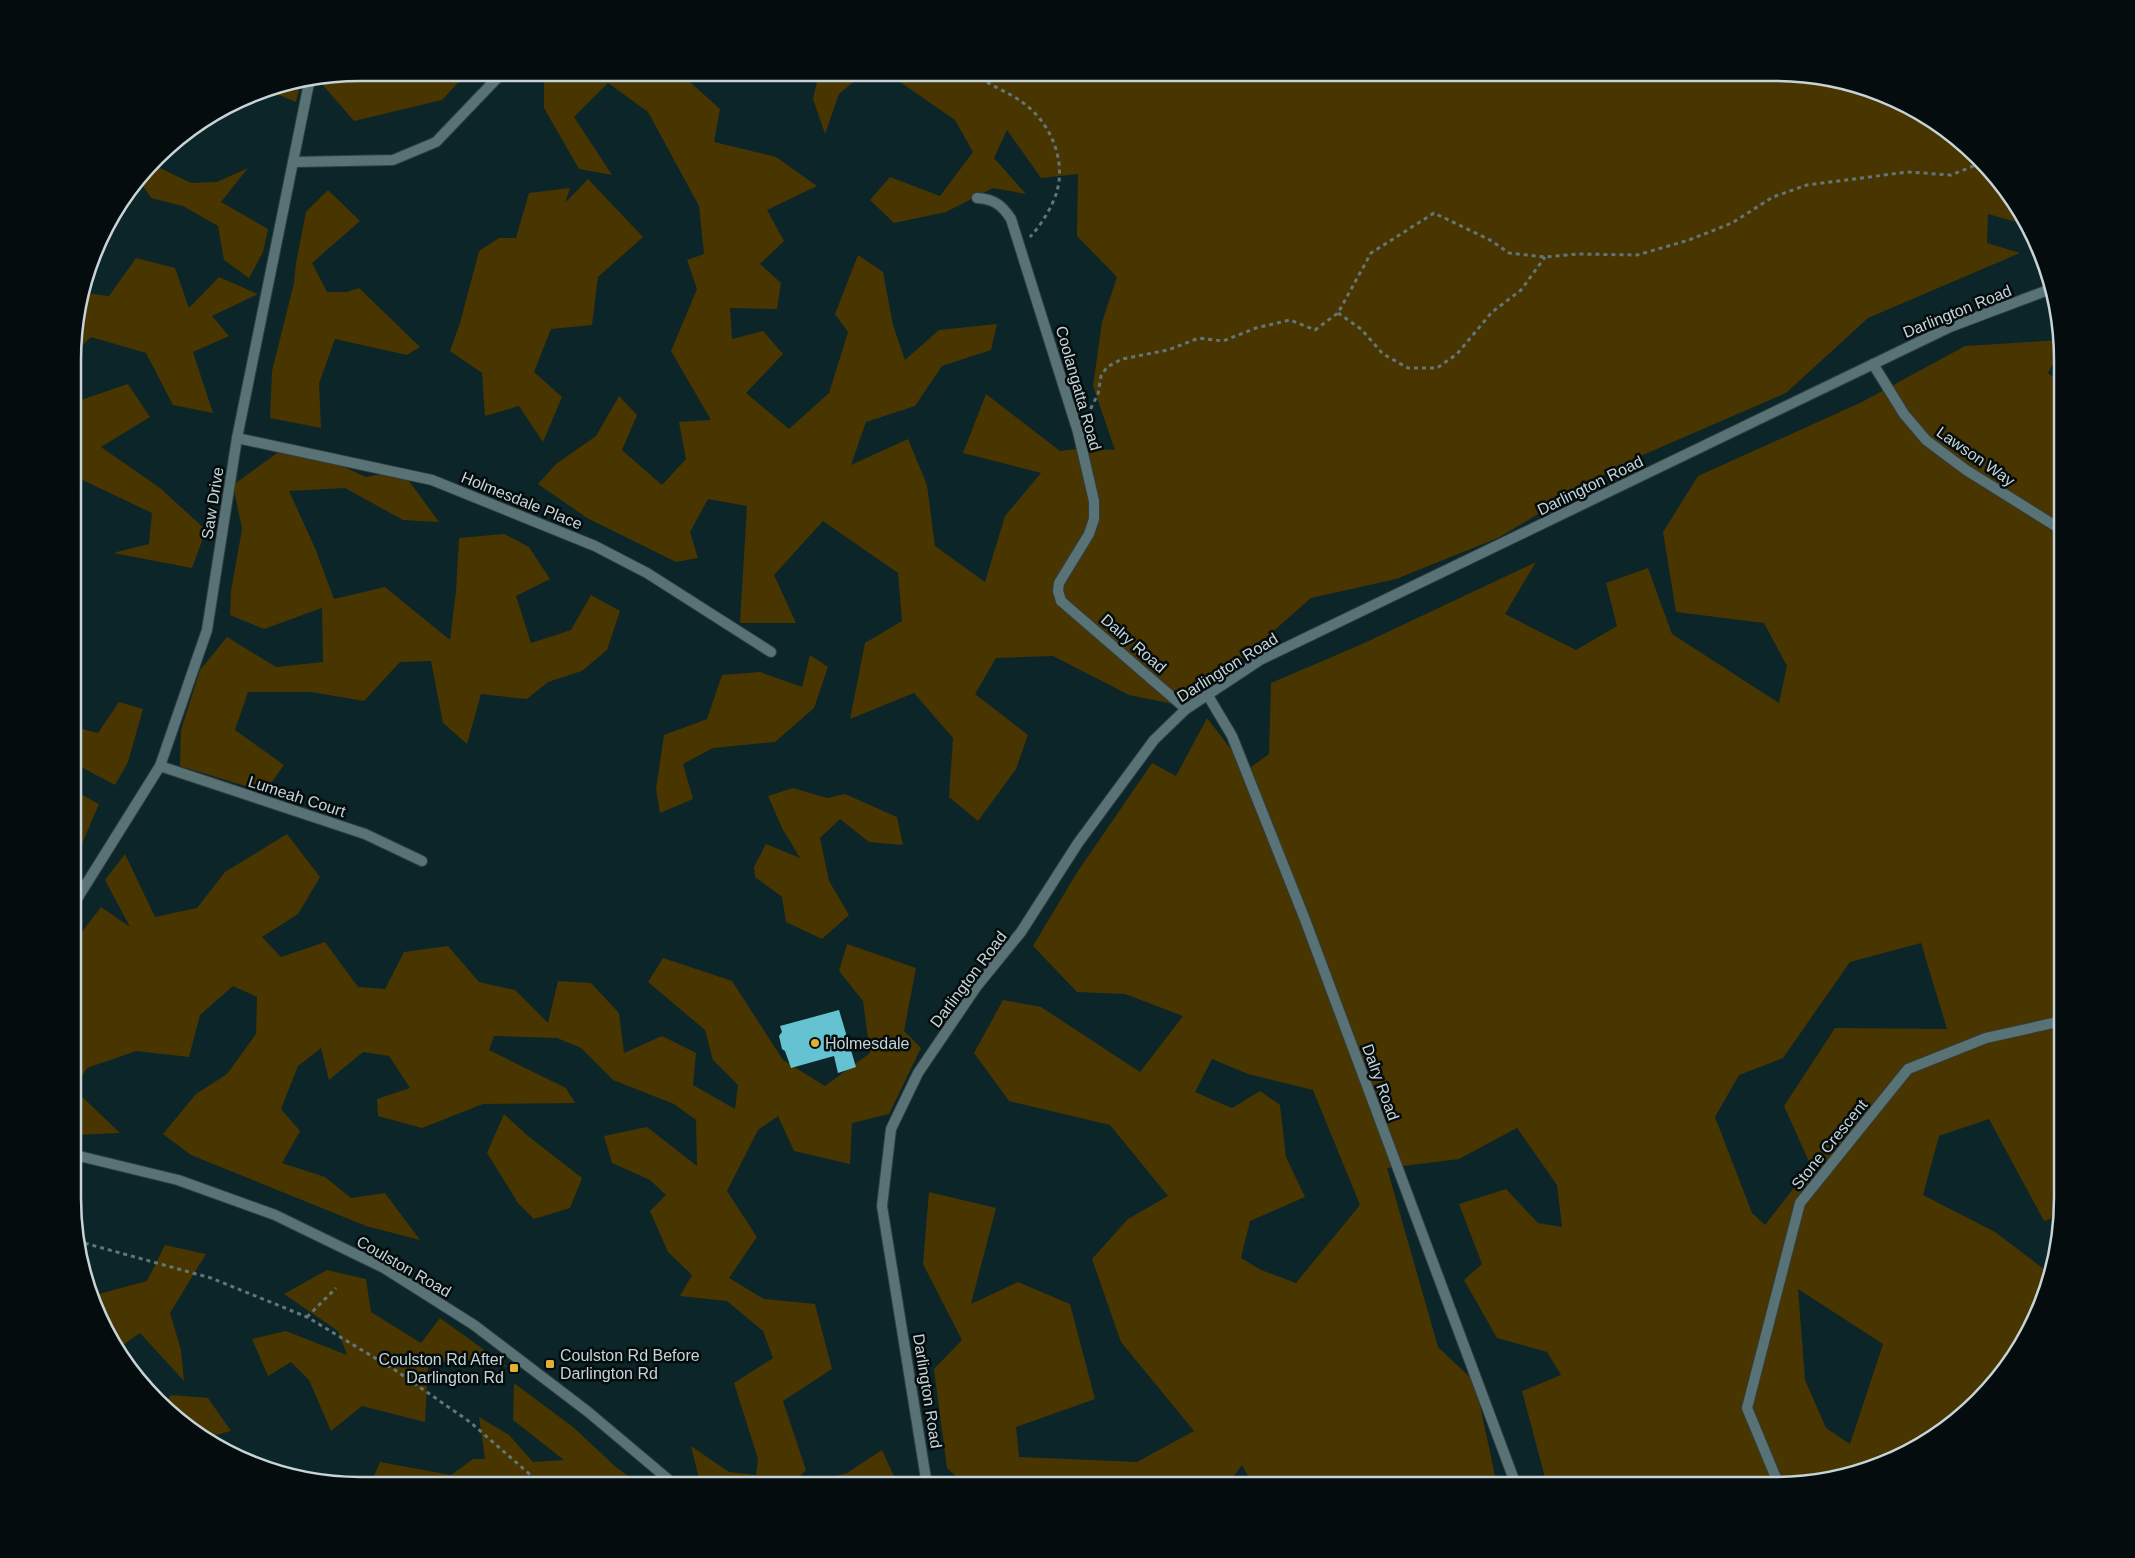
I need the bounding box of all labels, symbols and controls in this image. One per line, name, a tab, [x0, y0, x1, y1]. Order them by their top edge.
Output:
street label: Darlington Road	[1900, 282, 2014, 341]
street label: Coolangatta Road	[1053, 324, 1104, 452]
street label: Lawson Way	[1934, 423, 2018, 489]
street label: Darlington Road	[1535, 452, 1646, 518]
street label: Saw Drive	[198, 466, 227, 540]
street label: Holmesdale Place	[459, 468, 585, 533]
street label: Dalry Road	[1098, 611, 1169, 676]
street label: Darlington Road	[1174, 630, 1281, 705]
street label: Lumeah Court	[246, 773, 348, 820]
street label: Darlington Road	[927, 928, 1010, 1031]
place label: Holmesdale	[825, 1035, 910, 1052]
marker: Holmesdale	[809, 1037, 821, 1049]
street label: Dalry Road	[1359, 1042, 1402, 1123]
street label: Stone Crescent	[1788, 1096, 1871, 1193]
street label: Coulston Road	[354, 1233, 454, 1300]
street label: Darlington Road	[910, 1333, 945, 1450]
place label: Coulston Rd Before Darlington Rd	[560, 1347, 700, 1382]
place label: Coulston Rd After Darlington Rd	[379, 1351, 505, 1386]
marker: Coulston Rd Before Darlington Rd	[544, 1358, 556, 1370]
marker: Coulston Rd After Darlington Rd	[508, 1362, 520, 1374]

